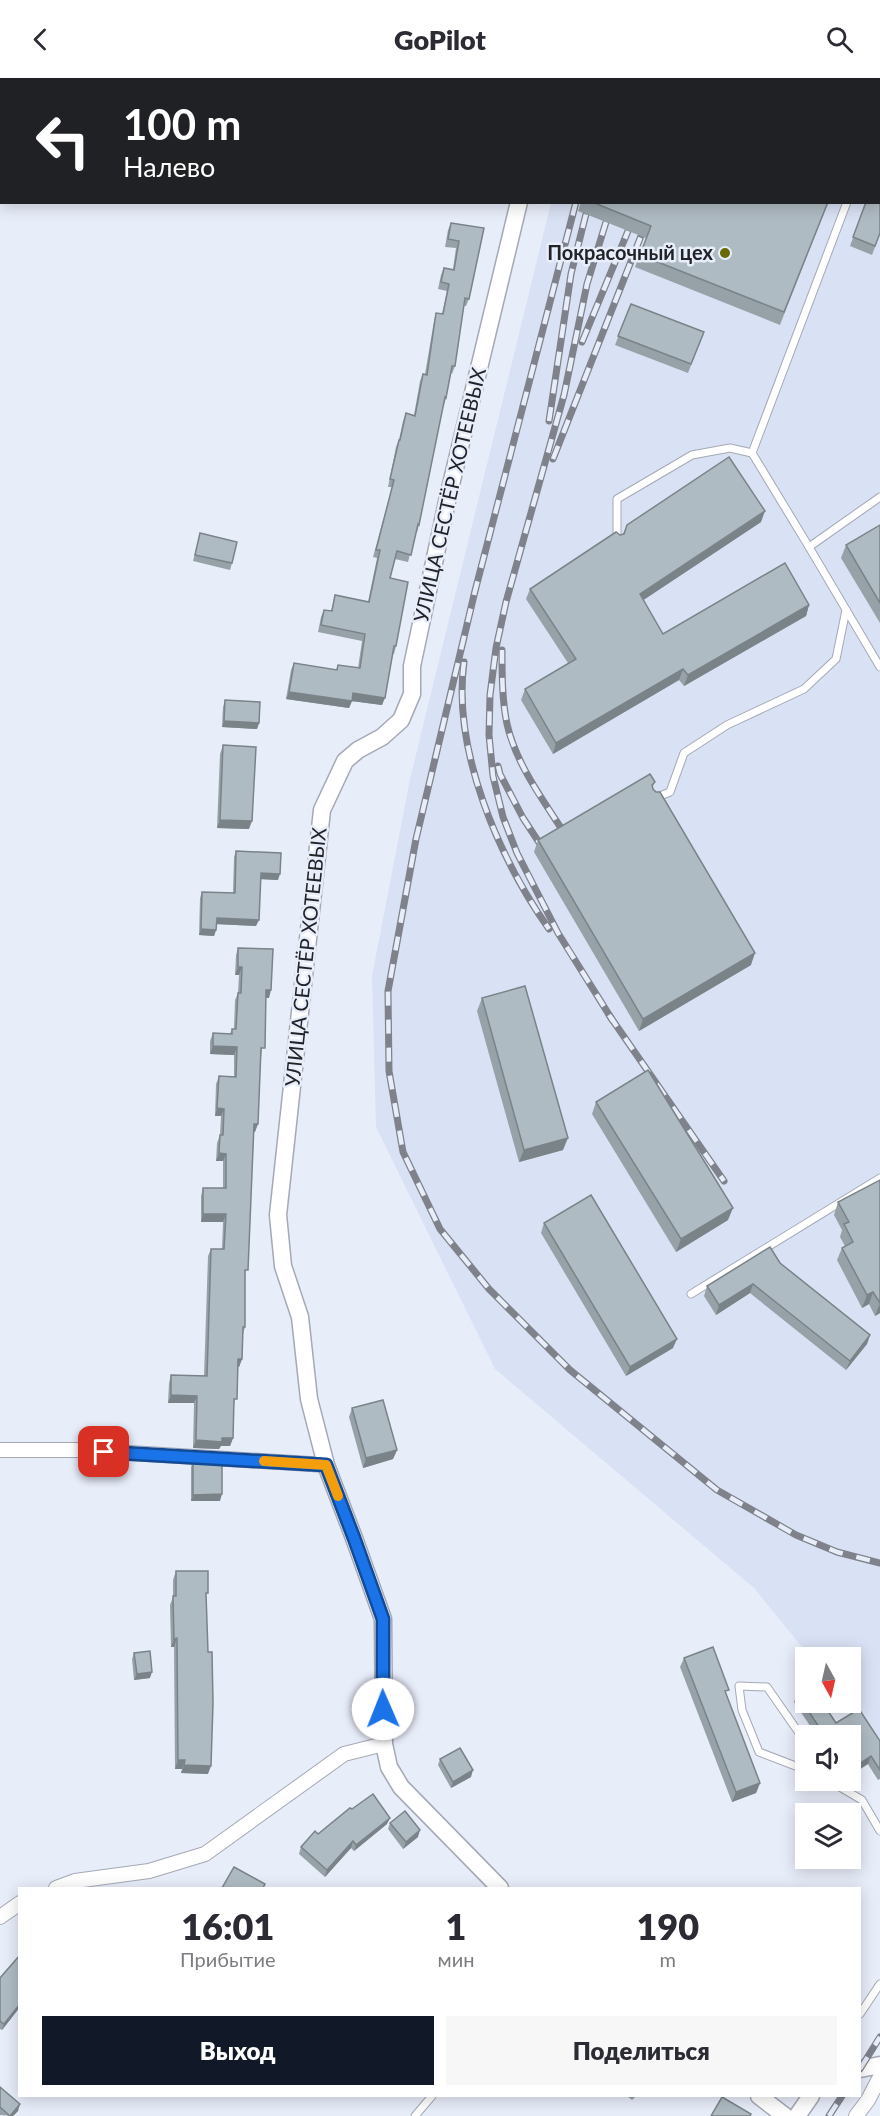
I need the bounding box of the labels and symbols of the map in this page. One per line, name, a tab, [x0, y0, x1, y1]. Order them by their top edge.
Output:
place label: Покрасочный цех	[547, 240, 714, 264]
marker: Покрасочный цех	[718, 246, 732, 260]
street label: УЛИЦА СЕСТЁР ХОТЕЕВЫХ	[408, 365, 490, 624]
street label: УЛИЦА СЕСТЁР ХОТЕЕВЫХ	[279, 826, 331, 1088]
pin	[78, 1426, 129, 1477]
north arrow	[795, 1647, 861, 1713]
position arrow	[351, 1677, 415, 1741]

